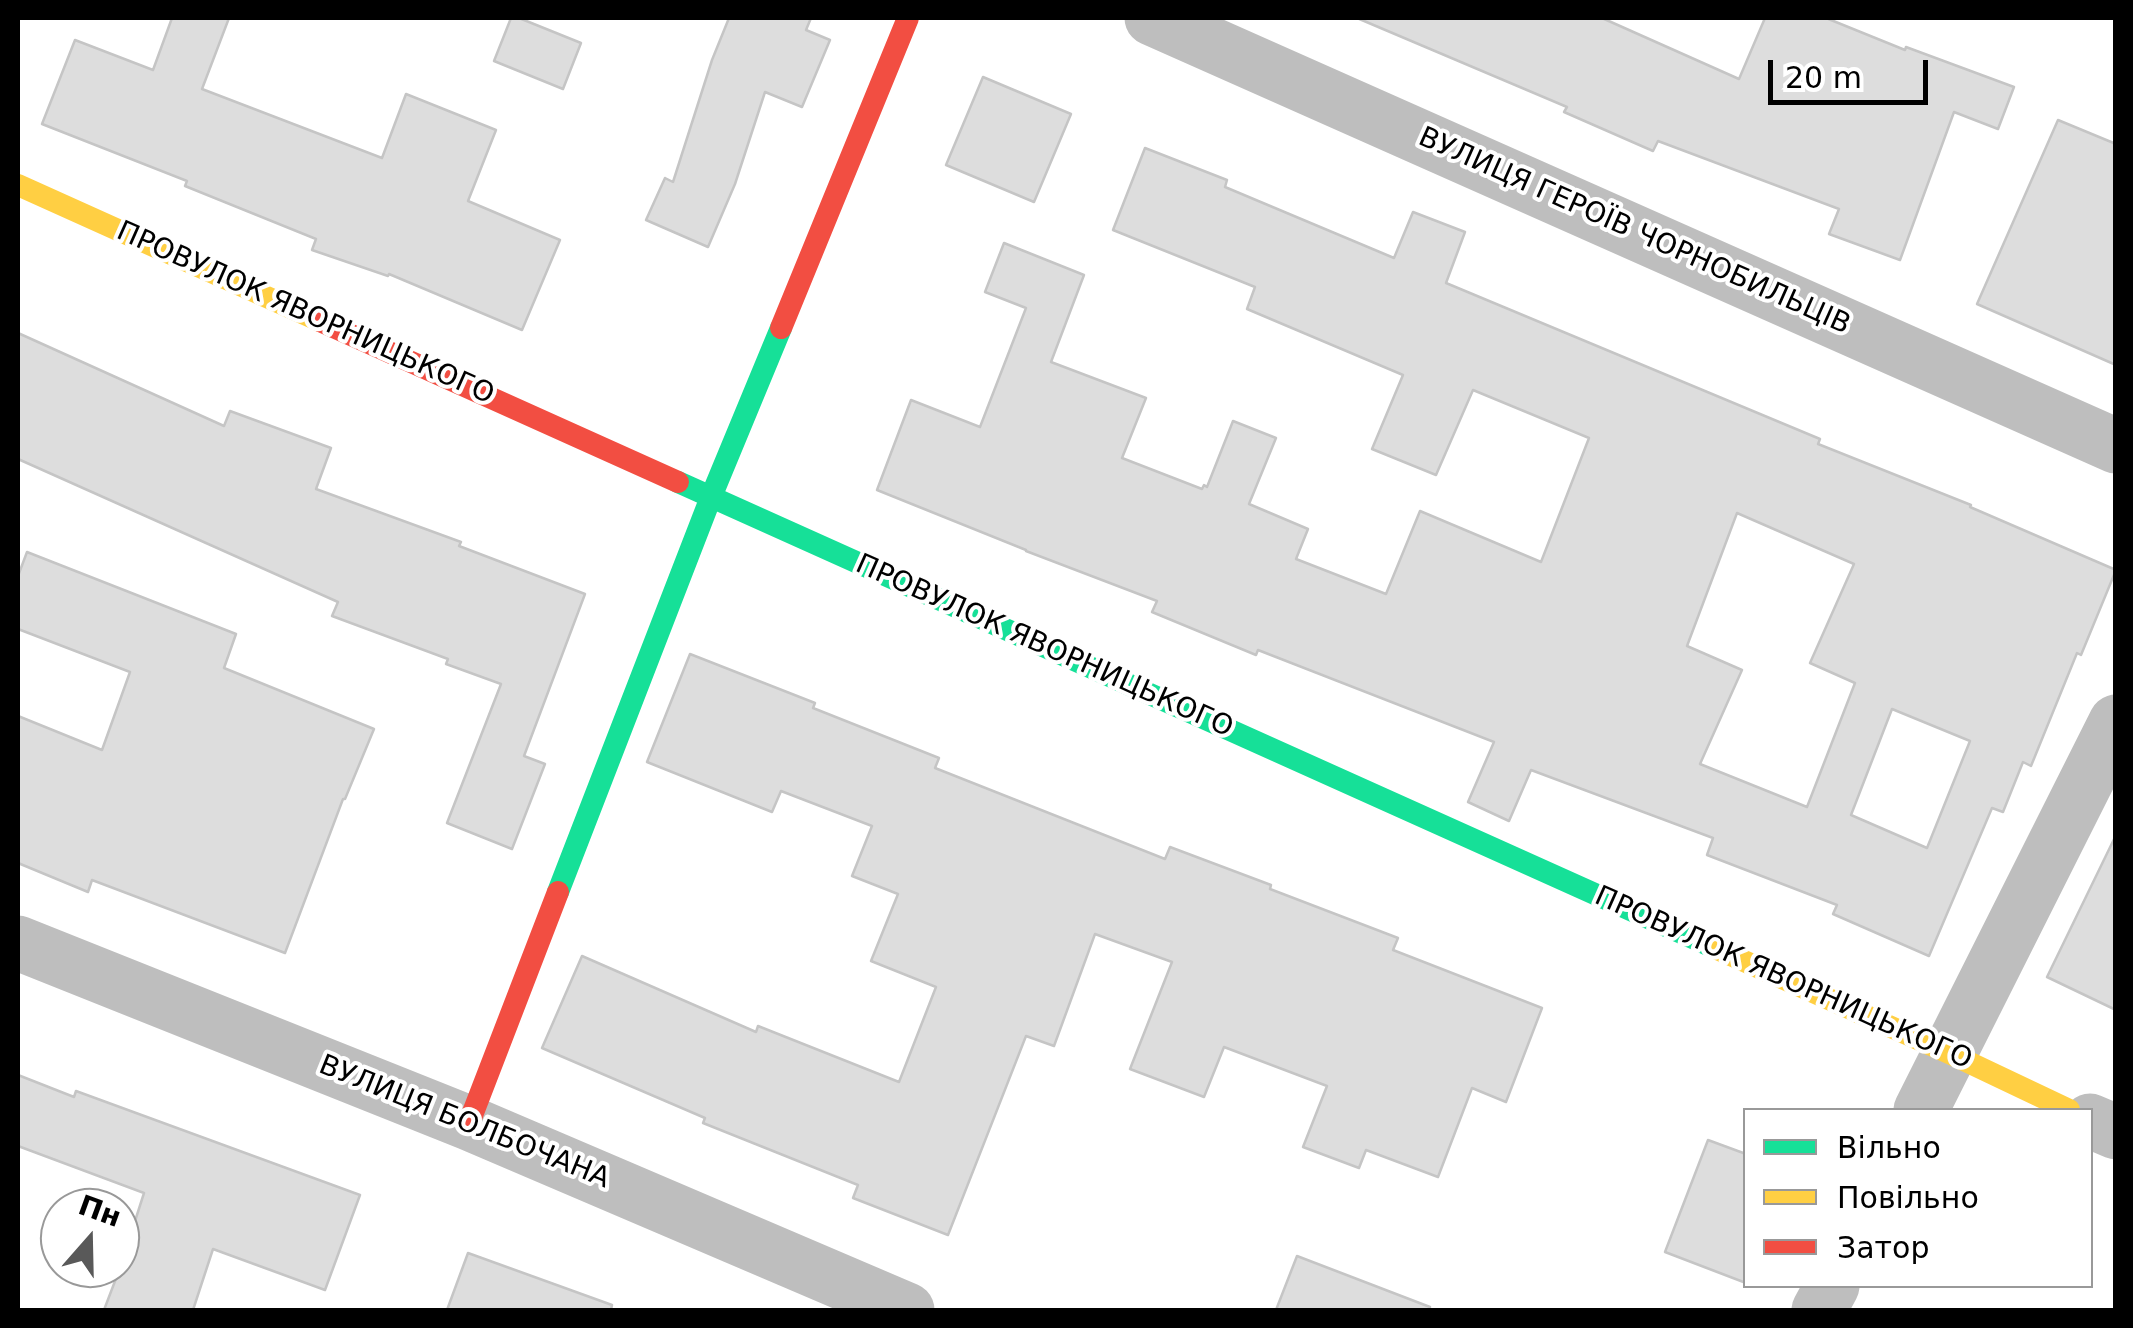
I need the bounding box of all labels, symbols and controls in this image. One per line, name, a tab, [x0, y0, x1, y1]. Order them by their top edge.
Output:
scale bar	[1773, 40, 1933, 102]
text: 20 m	[1785, 60, 1862, 95]
street label: ВУЛИЦЯ ГЕРОЇВ ЧОРНОБИЛЬЦІВ	[1413, 121, 1855, 343]
street label: ПРОВУЛОК ЯВОРНИЦЬКОГО	[111, 215, 499, 413]
street label: ПРОВУЛОК ЯВОРНИЦЬКОГО	[850, 548, 1238, 746]
street label: ПРОВУЛОК ЯВОРНИЦЬКОГО	[1589, 880, 1977, 1078]
street label: ВУЛИЦЯ БОЛБОЧАНА	[314, 1049, 614, 1197]
legend	[1743, 1108, 2093, 1288]
text: Вільно	[1837, 1130, 1941, 1165]
text: Повільно	[1837, 1180, 1979, 1215]
north arrow	[40, 1188, 140, 1288]
text: Пн	[74, 1188, 125, 1234]
text: Затор	[1837, 1230, 1930, 1265]

